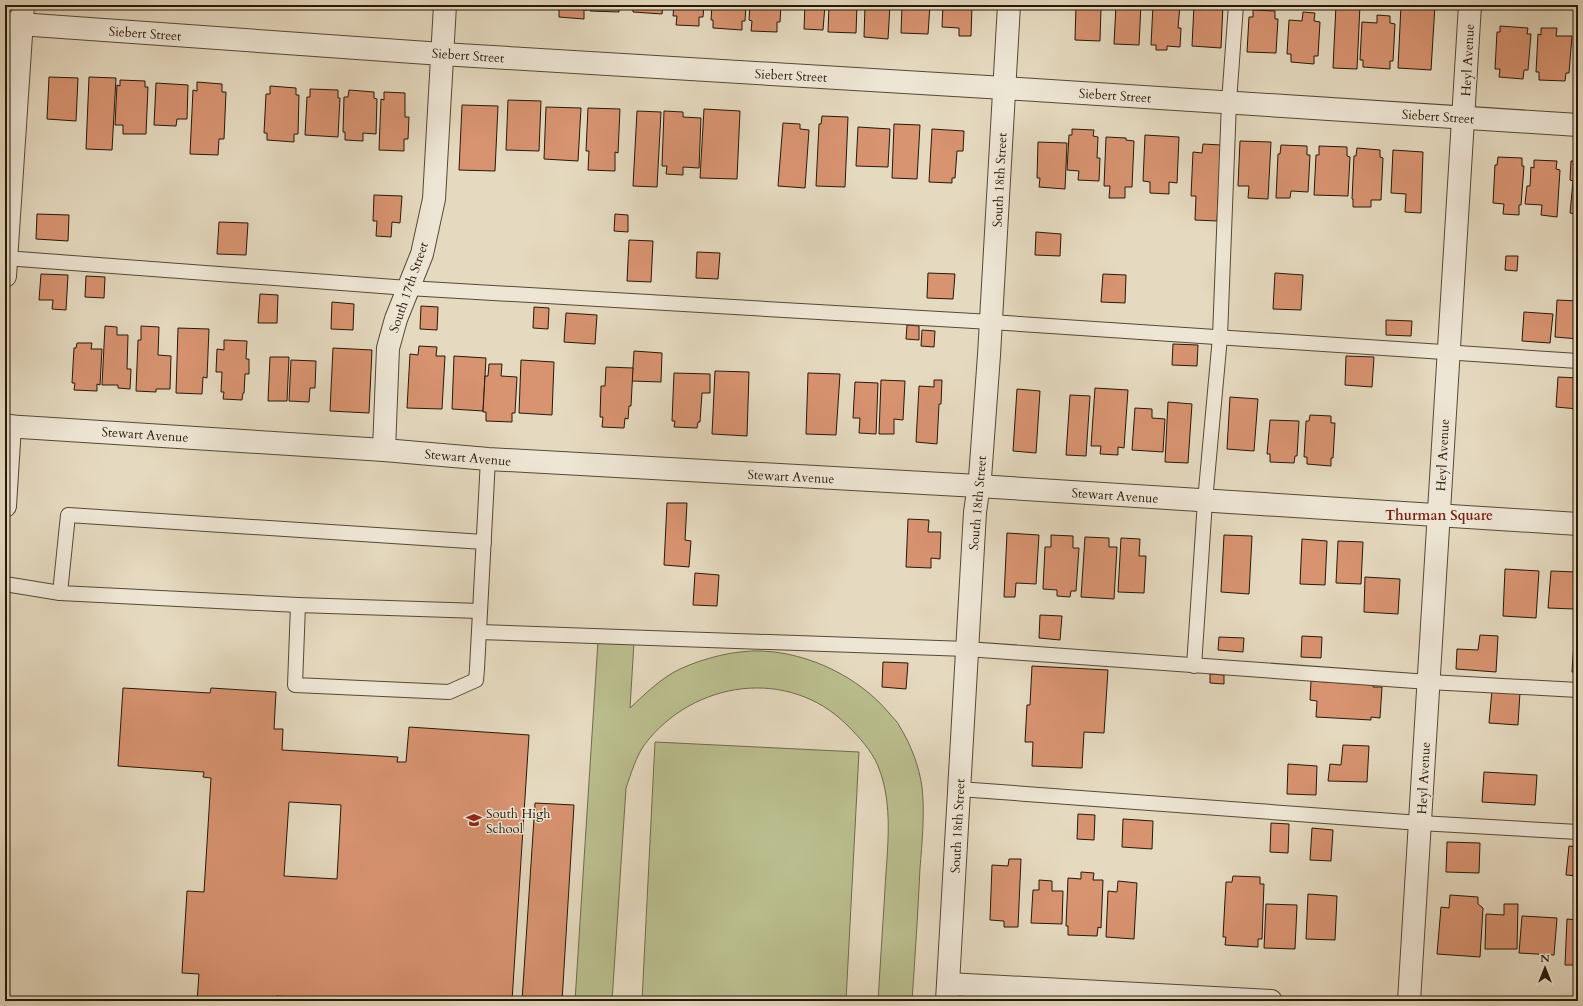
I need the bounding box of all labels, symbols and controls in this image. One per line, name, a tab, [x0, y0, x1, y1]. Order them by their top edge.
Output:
street label: Siebert Street	[108, 22, 182, 46]
street label: Heyl Avenue	[1457, 23, 1479, 97]
street label: Siebert Street	[431, 44, 505, 68]
street label: Siebert Street	[754, 65, 828, 87]
street label: Siebert Street	[1078, 84, 1152, 108]
street label: Siebert Street	[1401, 105, 1475, 129]
street label: South 18th Street	[989, 132, 1011, 228]
street label: South 17th Street	[385, 240, 433, 335]
street label: Heyl Avenue	[1432, 418, 1454, 492]
street label: Stewart Avenue	[101, 423, 189, 447]
street label: Stewart Avenue	[424, 445, 512, 471]
street label: South 18th Street	[965, 455, 991, 551]
street label: Stewart Avenue	[747, 466, 835, 488]
street label: Stewart Avenue	[1071, 484, 1159, 508]
district label: Thurman Square	[1385, 506, 1493, 525]
street label: Heyl Avenue	[1413, 741, 1435, 815]
street label: South 18th Street	[947, 778, 969, 874]
place label: South High School	[486, 805, 550, 838]
school or university icon: South High School	[465, 811, 483, 829]
north arrow	[1525, 948, 1565, 988]
text: N	[1540, 951, 1550, 966]

